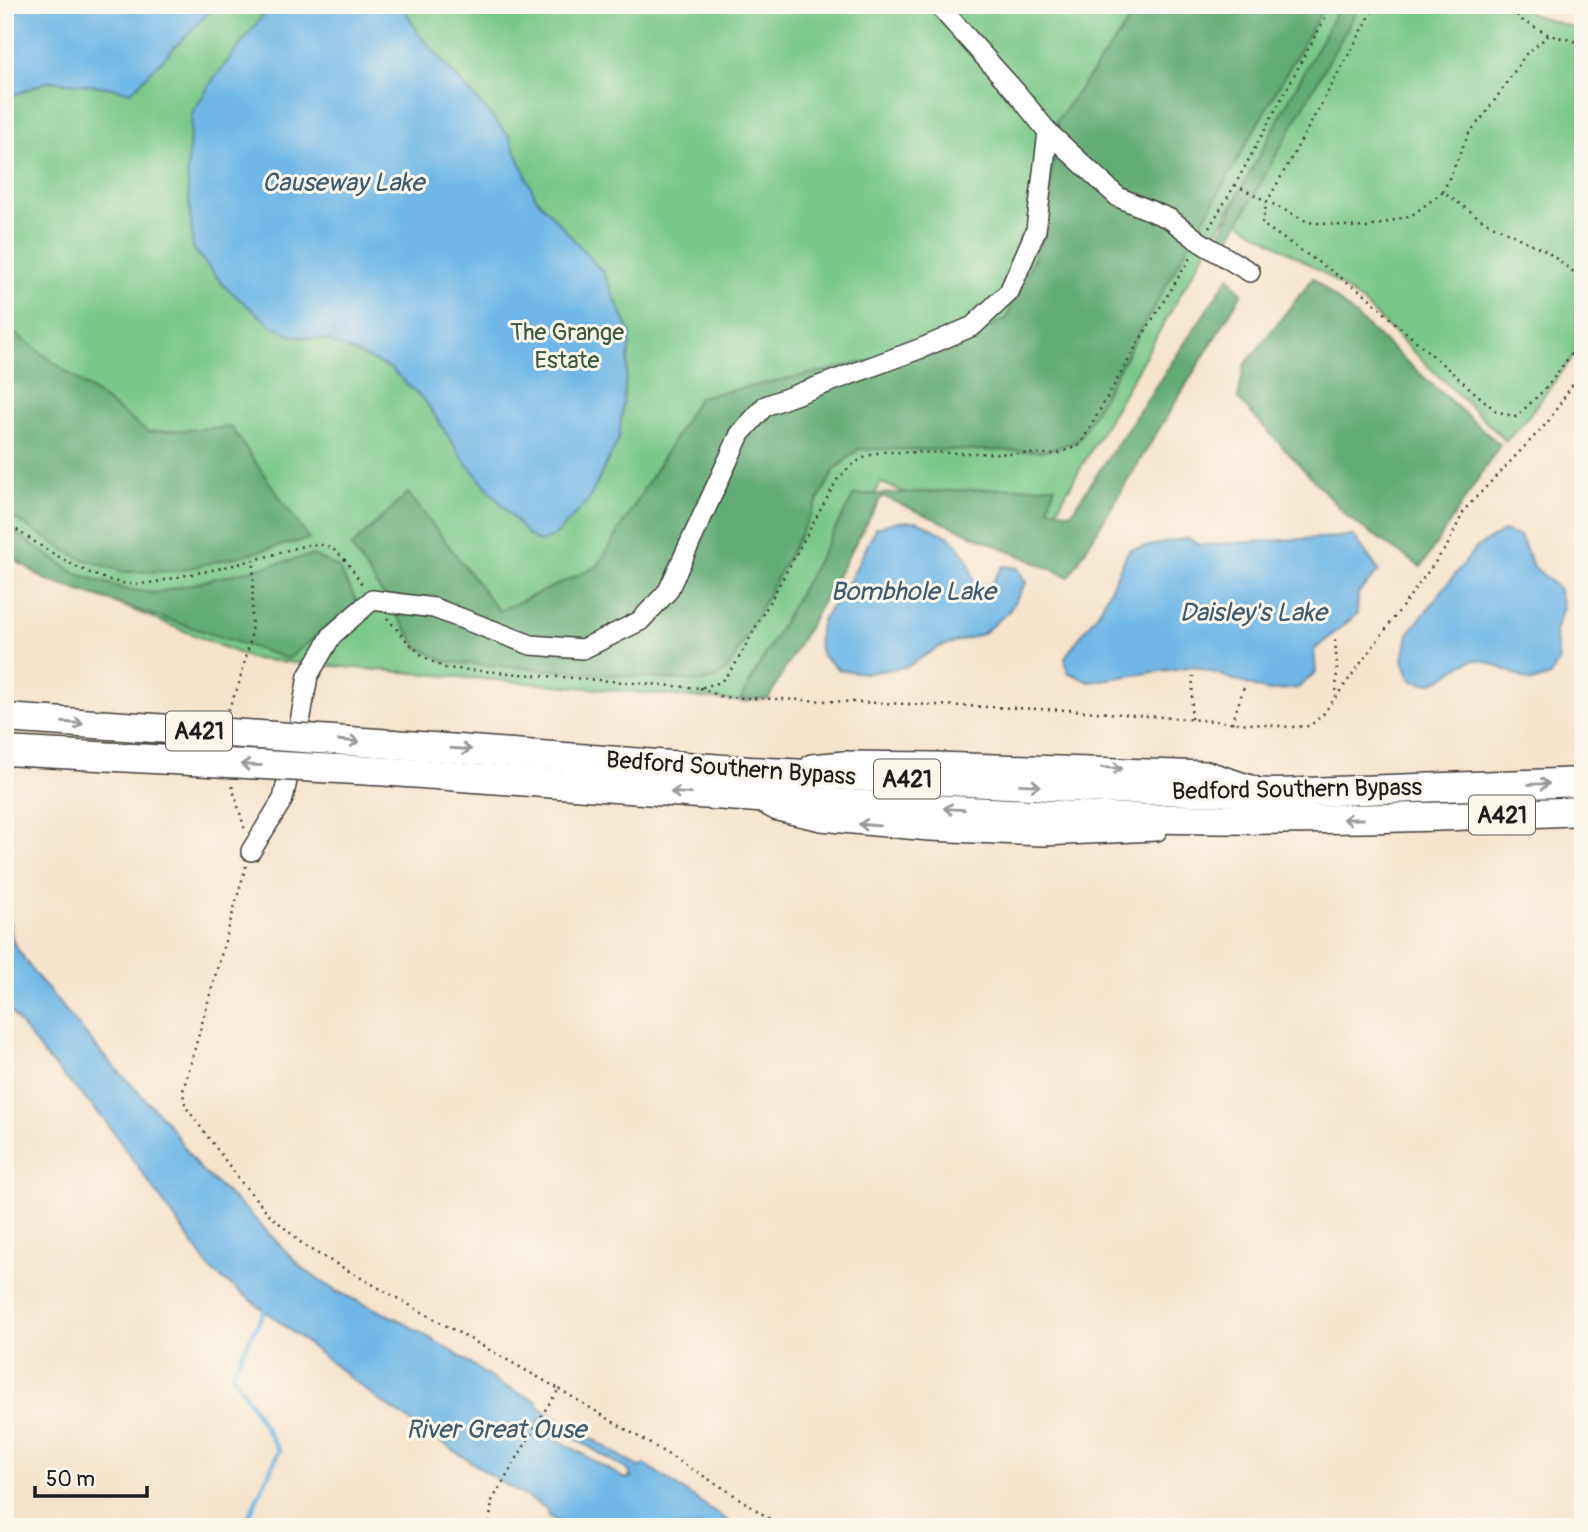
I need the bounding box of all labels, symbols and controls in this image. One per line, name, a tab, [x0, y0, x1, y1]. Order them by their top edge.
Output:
water label: Causeway Lake	[262, 167, 426, 199]
park label: The Grange Estate	[510, 318, 624, 375]
water label: Bombhole Lake	[831, 576, 998, 608]
water label: Daisley's Lake	[1179, 597, 1329, 629]
road number: A421	[166, 712, 232, 750]
one-way arrow	[62, 717, 84, 730]
one-way arrow	[337, 735, 360, 748]
one-way arrow	[449, 743, 472, 756]
street label: Bedford Southern Bypass	[605, 745, 857, 792]
one-way arrow	[240, 758, 263, 771]
road number: A421	[874, 760, 940, 799]
one-way arrow	[1100, 761, 1123, 774]
street label: Bedford Southern Bypass	[1172, 773, 1423, 806]
one-way arrow	[1527, 777, 1550, 790]
one-way arrow	[1019, 779, 1041, 792]
one-way arrow	[670, 786, 693, 799]
road number: A421	[1469, 796, 1535, 834]
one-way arrow	[943, 803, 966, 816]
one-way arrow	[1342, 812, 1365, 826]
one-way arrow	[859, 819, 881, 832]
water label: River Great Ouse	[406, 1414, 588, 1446]
scale bar	[35, 1455, 147, 1499]
text: 50 m	[46, 1466, 95, 1493]

